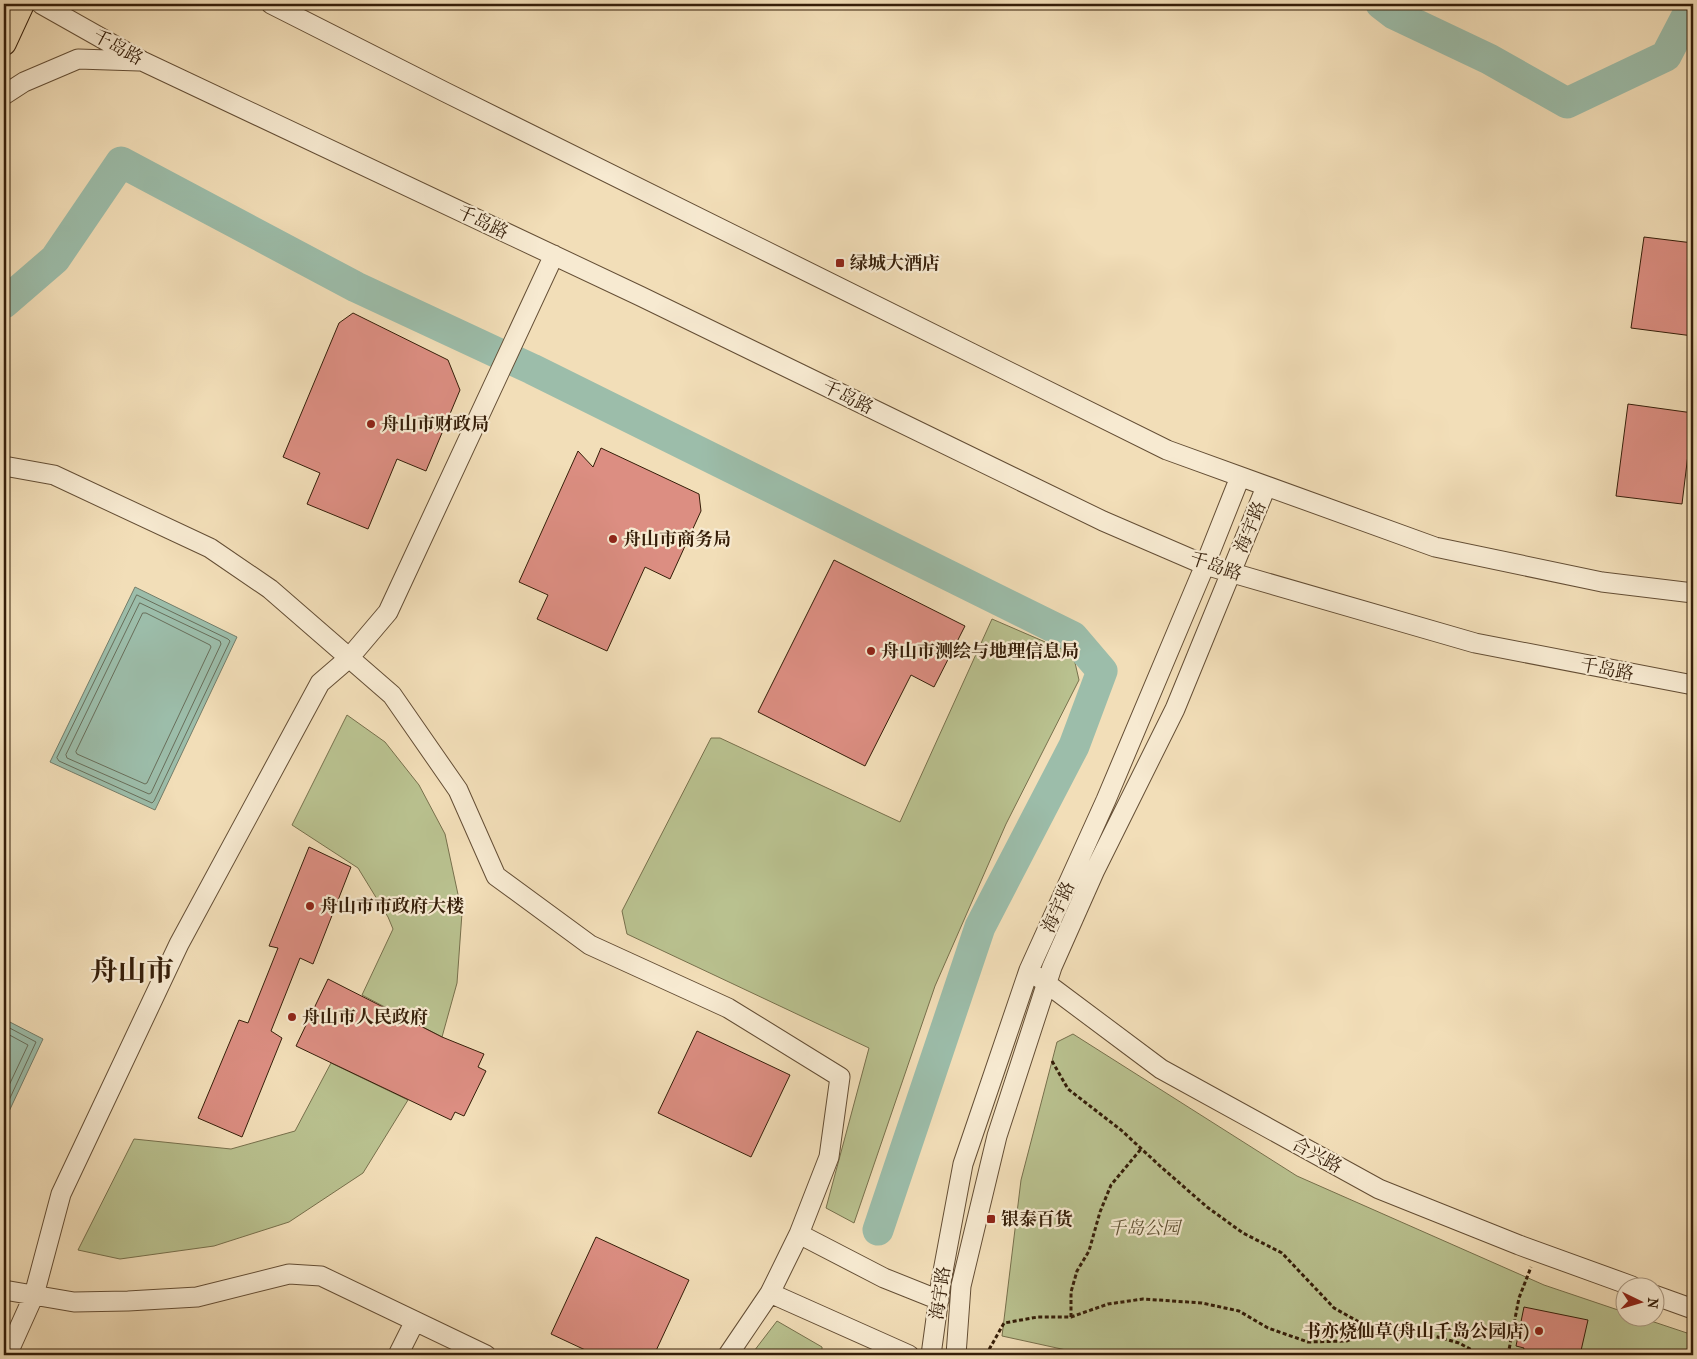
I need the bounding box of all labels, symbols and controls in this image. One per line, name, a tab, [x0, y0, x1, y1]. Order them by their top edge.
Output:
street label: 千岛路	[89, 25, 146, 70]
street label: 千岛路	[454, 202, 512, 243]
place label: 绿城大酒店	[850, 253, 940, 274]
marker: 绿城大酒店	[834, 257, 846, 269]
street label: 千岛路	[819, 376, 877, 419]
place label: 舟山市财政局	[381, 414, 489, 435]
marker: 舟山市财政局	[365, 418, 377, 430]
street label: 海宇路	[1231, 498, 1270, 556]
place label: 舟山市商务局	[623, 529, 731, 550]
marker: 舟山市商务局	[607, 533, 619, 545]
street label: 千岛路	[1187, 548, 1245, 585]
place label: 舟山市测绘与地理信息局	[881, 641, 1079, 662]
marker: 舟山市测绘与地理信息局	[865, 645, 877, 657]
street label: 千岛路	[1578, 654, 1635, 685]
street label: 海宇路	[1038, 878, 1079, 936]
place label: 舟山市市政府大楼	[320, 896, 464, 917]
marker: 舟山市市政府大楼	[304, 900, 316, 912]
district label: 舟山市	[90, 954, 174, 987]
place label: 舟山市人民政府	[302, 1007, 428, 1028]
marker: 舟山市人民政府	[286, 1011, 298, 1023]
street label: 合兴路	[1288, 1133, 1345, 1178]
place label: 银泰百货	[1001, 1209, 1073, 1230]
marker: 银泰百货	[985, 1213, 997, 1225]
park label: 千岛公园	[1108, 1218, 1183, 1239]
street label: 海宇路	[926, 1265, 955, 1321]
north arrow	[1614, 1276, 1664, 1326]
text: N	[1643, 1297, 1661, 1309]
place label: 书亦烧仙草(舟山千岛公园店)	[1303, 1321, 1529, 1342]
marker: 书亦烧仙草(舟山千岛公园店)	[1533, 1325, 1545, 1337]

